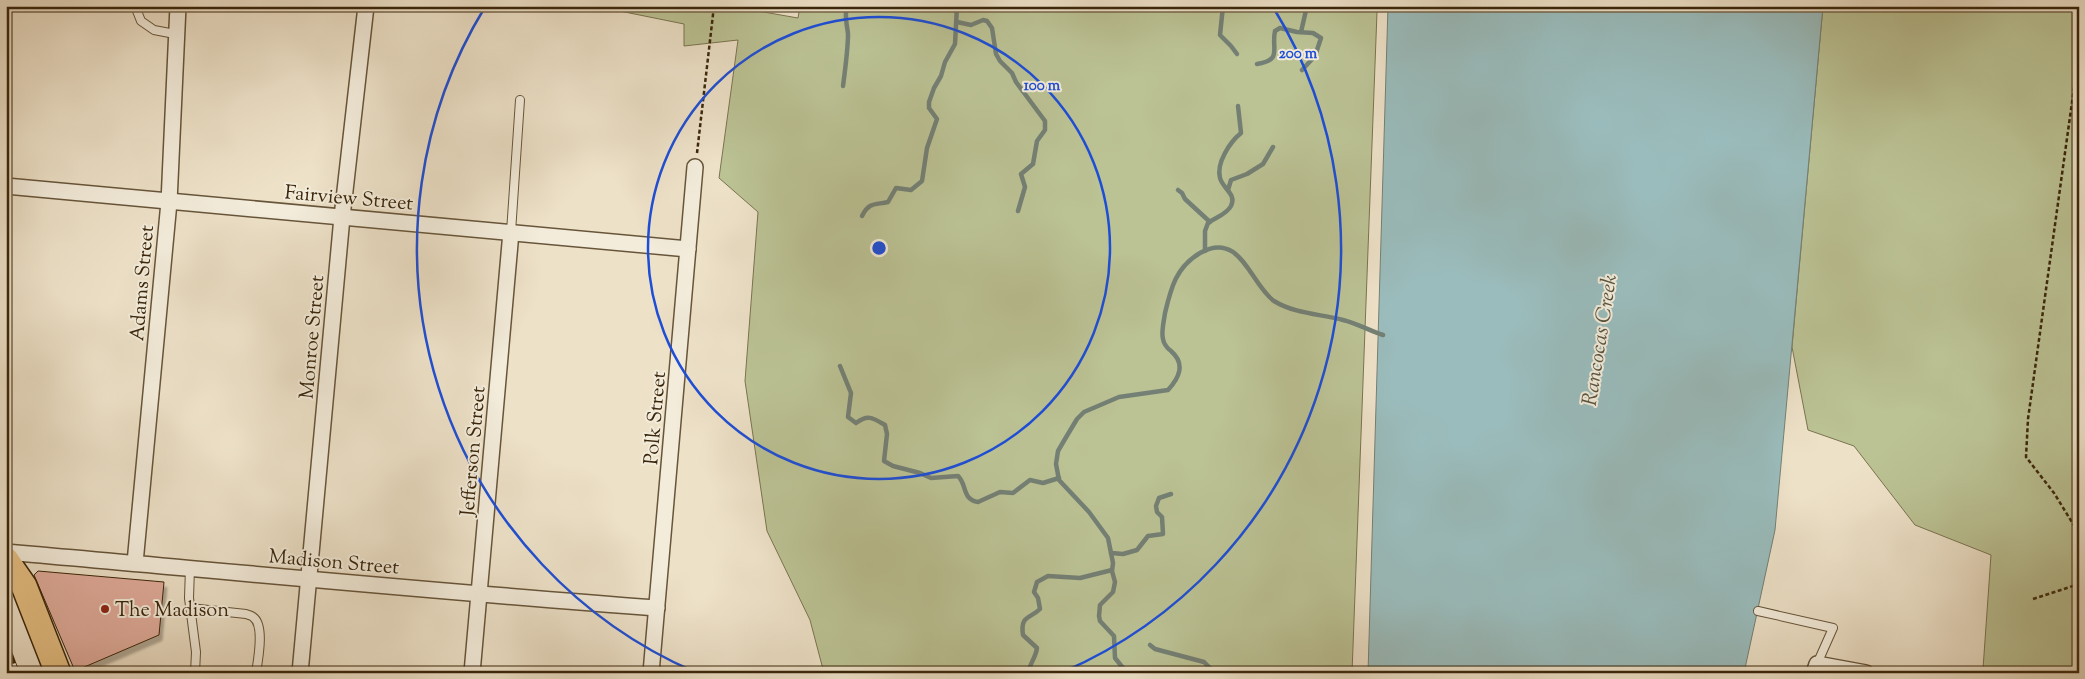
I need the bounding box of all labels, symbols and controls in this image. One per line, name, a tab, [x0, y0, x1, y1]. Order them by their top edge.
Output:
text: 200 m	[1279, 44, 1318, 65]
text: 100 m	[1024, 76, 1061, 97]
street label: Fairview Street	[283, 179, 414, 220]
street label: Adams Street	[124, 224, 163, 342]
centre of rings	[870, 239, 888, 257]
water label: Rancocas Creek	[1576, 272, 1626, 408]
street label: Monroe Street	[294, 274, 333, 400]
street label: Polk Street	[638, 370, 675, 466]
street label: Jefferson Street	[454, 385, 495, 518]
street label: Madison Street	[267, 543, 400, 584]
place label: The Madison	[115, 597, 229, 626]
marker: The Madison	[99, 603, 111, 615]

